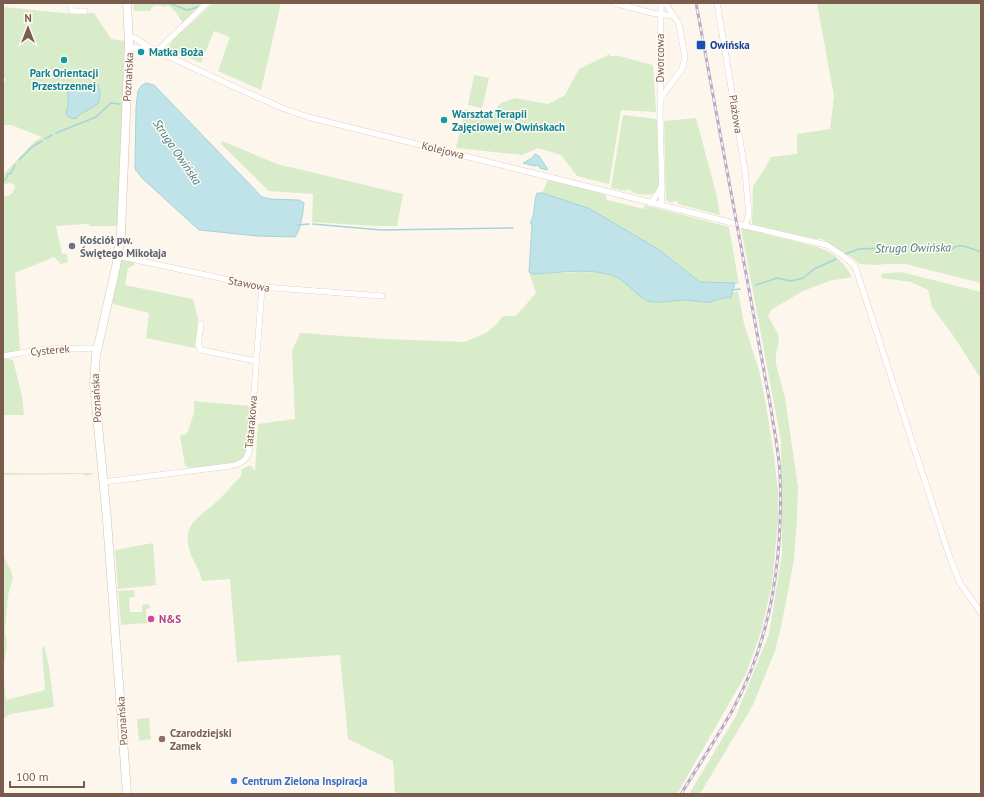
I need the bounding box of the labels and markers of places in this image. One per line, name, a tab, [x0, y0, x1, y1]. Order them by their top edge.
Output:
place label: Owińska	[710, 38, 750, 52]
marker: Owińska	[695, 39, 707, 51]
place label: Matka Boża	[149, 45, 204, 59]
marker: Matka Boża	[136, 47, 146, 57]
marker: Park Orientacji Przestrzennej	[59, 55, 69, 65]
place label: Park Orientacji Przestrzennej	[30, 66, 98, 93]
place label: Warsztat Terapii Zajęciowej w Owińskach	[452, 107, 565, 134]
marker: Warsztat Terapii Zajęciowej w Owińskach	[439, 115, 449, 125]
place label: Kościół pw. Świętego Mikołaja	[80, 233, 167, 260]
marker: Kościół pw. Świętego Mikołaja	[67, 241, 77, 251]
place label: N&S	[159, 612, 181, 626]
marker: N&S	[146, 614, 156, 624]
place label: Czarodziejski Zamek	[170, 726, 232, 753]
marker: Czarodziejski Zamek	[157, 734, 167, 744]
place label: Centrum Zielona Inspiracja	[242, 774, 367, 788]
marker: Centrum Zielona Inspiracja	[229, 776, 239, 786]

